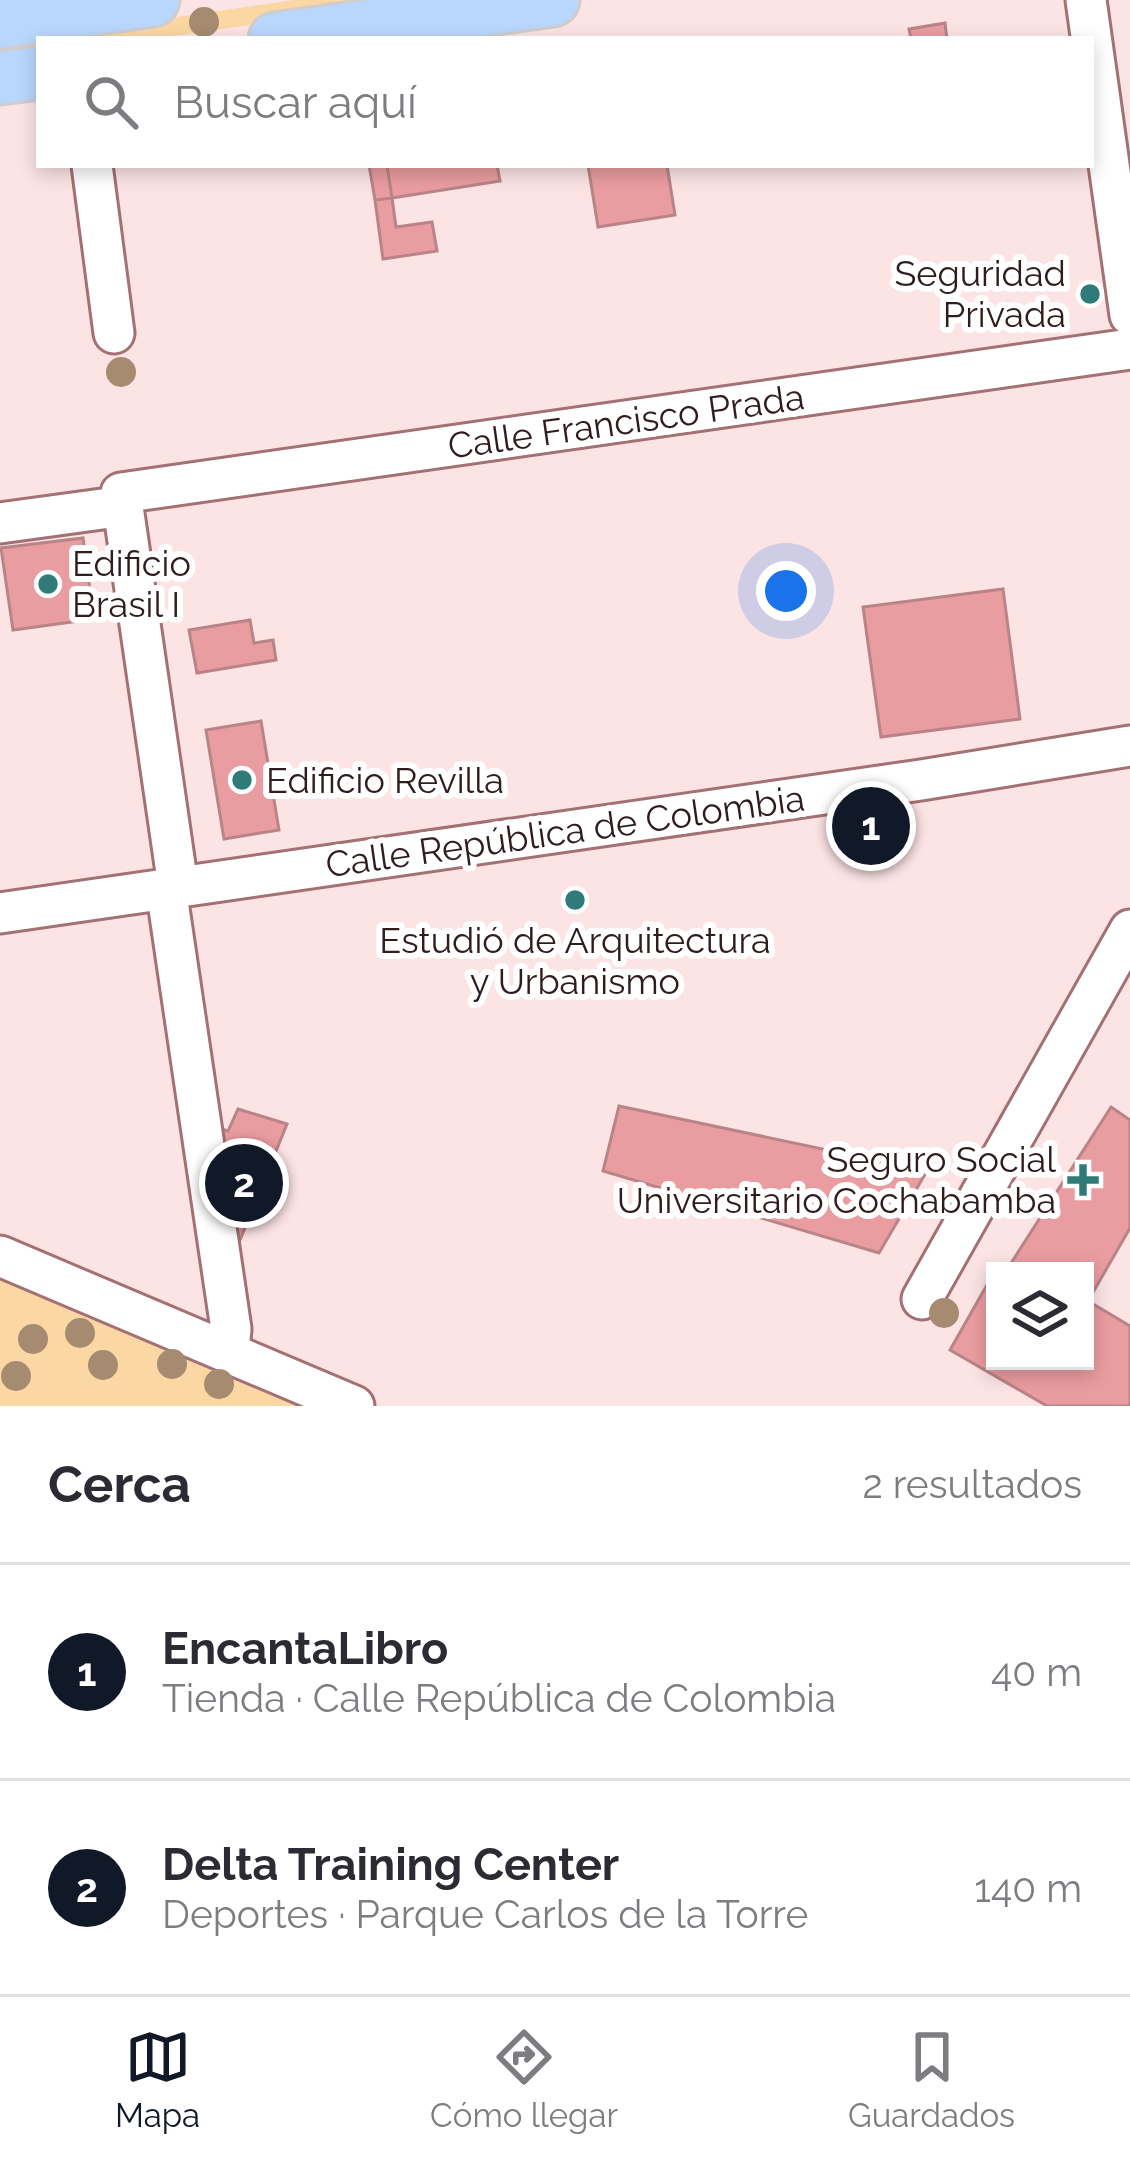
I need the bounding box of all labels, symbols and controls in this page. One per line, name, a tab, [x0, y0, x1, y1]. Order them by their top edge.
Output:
search box	[36, 36, 1094, 168]
icon: search	[78, 69, 144, 135]
text: Buscar aquí	[174, 76, 417, 129]
place label: Seguridad Privada	[894, 252, 1066, 335]
marker: Seguridad Privada	[1077, 281, 1103, 307]
street label: Calle Francisco Prada	[445, 375, 807, 467]
place label: Edificio Brasil I	[72, 542, 191, 625]
your location	[756, 561, 816, 621]
marker: Edificio Brasil I	[35, 571, 61, 597]
place label: Edificio Revilla	[266, 759, 504, 801]
marker: Edificio Revilla	[229, 767, 255, 793]
street label: Calle República de Colombia	[323, 777, 807, 885]
pin: 1	[832, 781, 910, 871]
marker: Estudió de Arquitectura y Urbanismo	[562, 887, 588, 913]
place label: Estudió de Arquitectura y Urbanismo	[379, 919, 771, 1002]
pin: 2	[205, 1138, 283, 1228]
place label: Seguro Social Universitario Cochabamba	[617, 1138, 1056, 1221]
marker: Seguro Social Universitario Cochabamba	[1067, 1164, 1099, 1196]
map controls	[986, 1262, 1094, 1370]
button: layers	[986, 1262, 1094, 1370]
text: Cerca	[48, 1454, 191, 1514]
text: 2 resultados	[863, 1461, 1082, 1507]
text: EncantaLibro	[162, 1622, 448, 1675]
text: 1	[77, 1649, 97, 1695]
text: 40 m	[991, 1649, 1082, 1695]
text: Tienda · Calle República de Colombia	[162, 1675, 836, 1721]
text: Delta Training Center	[162, 1838, 619, 1891]
text: 2	[76, 1865, 98, 1911]
text: 140 m	[974, 1865, 1082, 1911]
text: Deportes · Parque Carlos de la Torre	[162, 1891, 808, 1937]
tab: Mapa	[115, 2024, 200, 2135]
tab: Cómo llegar	[430, 2024, 618, 2135]
tab: Guardados	[848, 2024, 1015, 2135]

